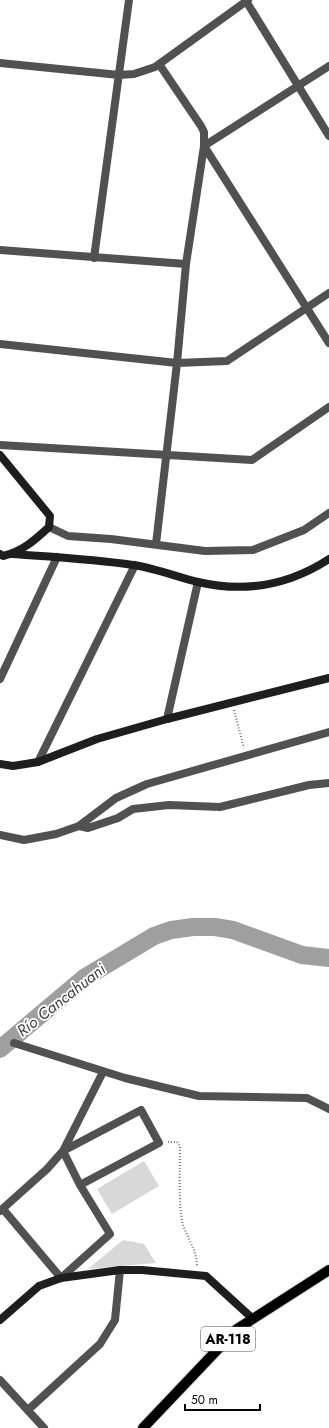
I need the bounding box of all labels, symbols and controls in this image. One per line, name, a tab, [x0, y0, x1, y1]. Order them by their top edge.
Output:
water label: Río Cancahuani	[12, 957, 111, 1042]
road number: AR-118	[201, 1327, 255, 1351]
scale bar	[185, 1386, 260, 1412]
text: 50 m	[191, 1391, 218, 1409]

